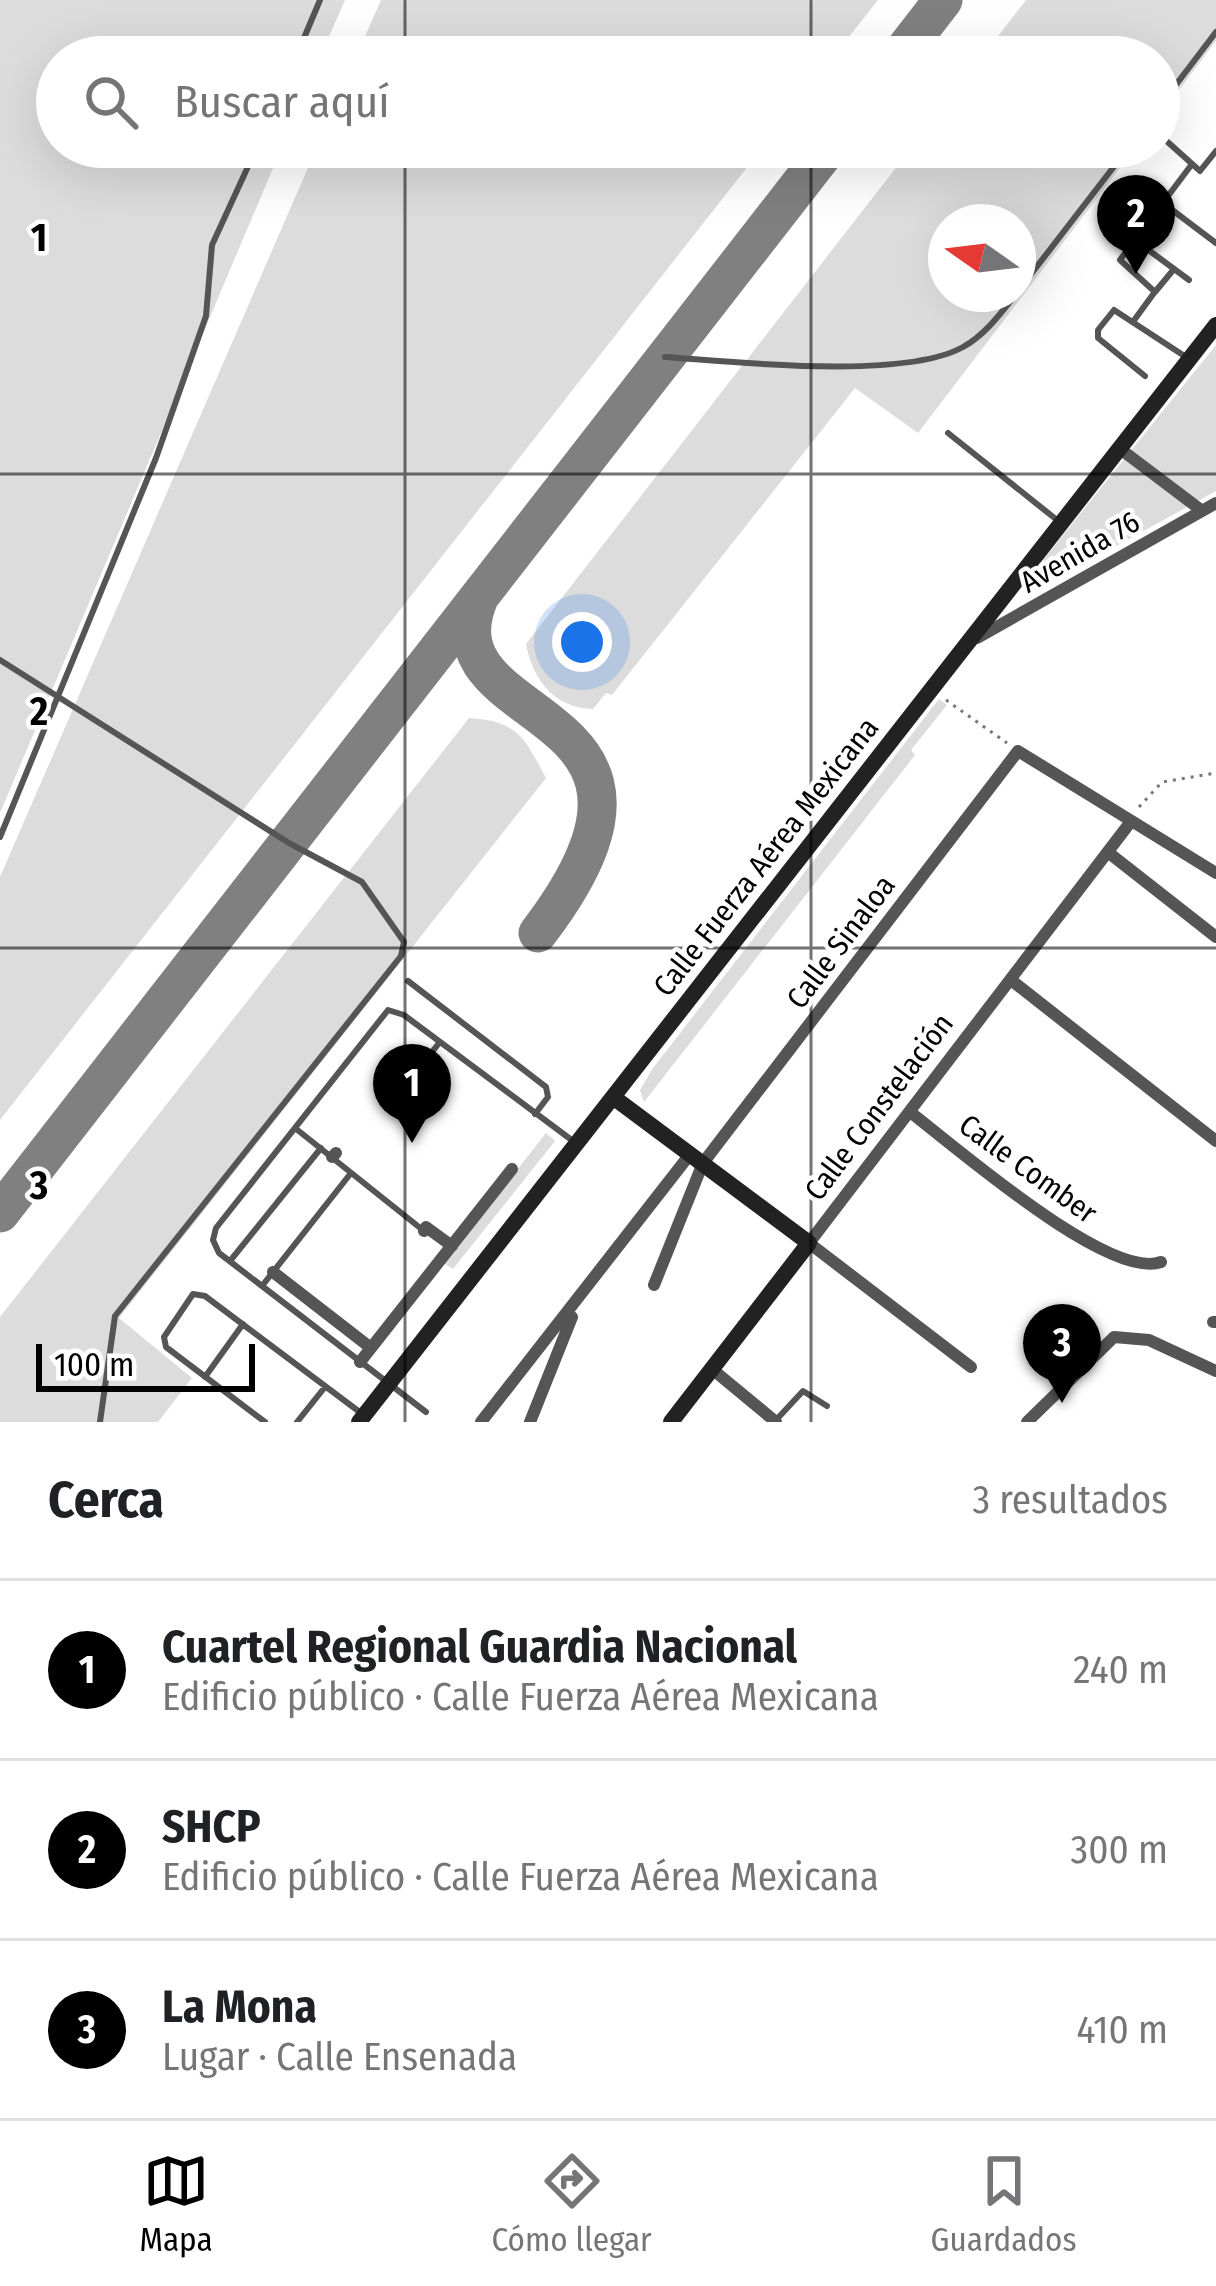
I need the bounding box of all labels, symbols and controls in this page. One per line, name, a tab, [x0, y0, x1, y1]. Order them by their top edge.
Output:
search box	[36, 36, 1180, 168]
icon: search	[78, 69, 144, 135]
text: Buscar aquí	[174, 75, 390, 129]
pin: 2	[1097, 175, 1175, 274]
north arrow	[928, 204, 1036, 312]
text: 1	[31, 215, 47, 261]
street label: Avenida 76	[1014, 504, 1146, 600]
your location	[552, 612, 612, 672]
text: 2	[29, 689, 48, 735]
street label: Calle Fuerza Aérea Mexicana	[646, 710, 886, 1004]
street label: Calle Sinaloa	[779, 868, 903, 1016]
street label: Calle Constelación	[797, 1006, 961, 1208]
pin: 1	[373, 1044, 451, 1143]
street label: Calle Comber	[952, 1107, 1104, 1231]
text: 3	[29, 1163, 48, 1209]
pin: 3	[1023, 1304, 1101, 1403]
scale bar	[36, 1338, 255, 1391]
text: 100 m	[54, 1345, 134, 1385]
text: Cerca	[48, 1469, 164, 1531]
text: 3 resultados	[972, 1477, 1168, 1523]
text: Cuartel Regional Guardia Nacional	[162, 1620, 797, 1674]
text: 1	[79, 1647, 95, 1693]
text: 240 m	[1073, 1647, 1168, 1693]
text: Edificio público · Calle Fuerza Aérea Mexicana	[162, 1674, 879, 1720]
text: SHCP	[162, 1800, 261, 1854]
text: 2	[78, 1827, 96, 1873]
text: 300 m	[1071, 1827, 1168, 1873]
text: Edificio público · Calle Fuerza Aérea Mexicana	[162, 1854, 879, 1900]
text: La Mona	[162, 1980, 317, 2034]
text: 3	[78, 2007, 96, 2053]
text: 410 m	[1077, 2007, 1168, 2053]
text: Lugar · Calle Ensenada	[162, 2034, 517, 2080]
tab: Mapa	[139, 2148, 213, 2260]
tab: Cómo llegar	[492, 2148, 652, 2260]
tab: Guardados	[931, 2148, 1077, 2260]

